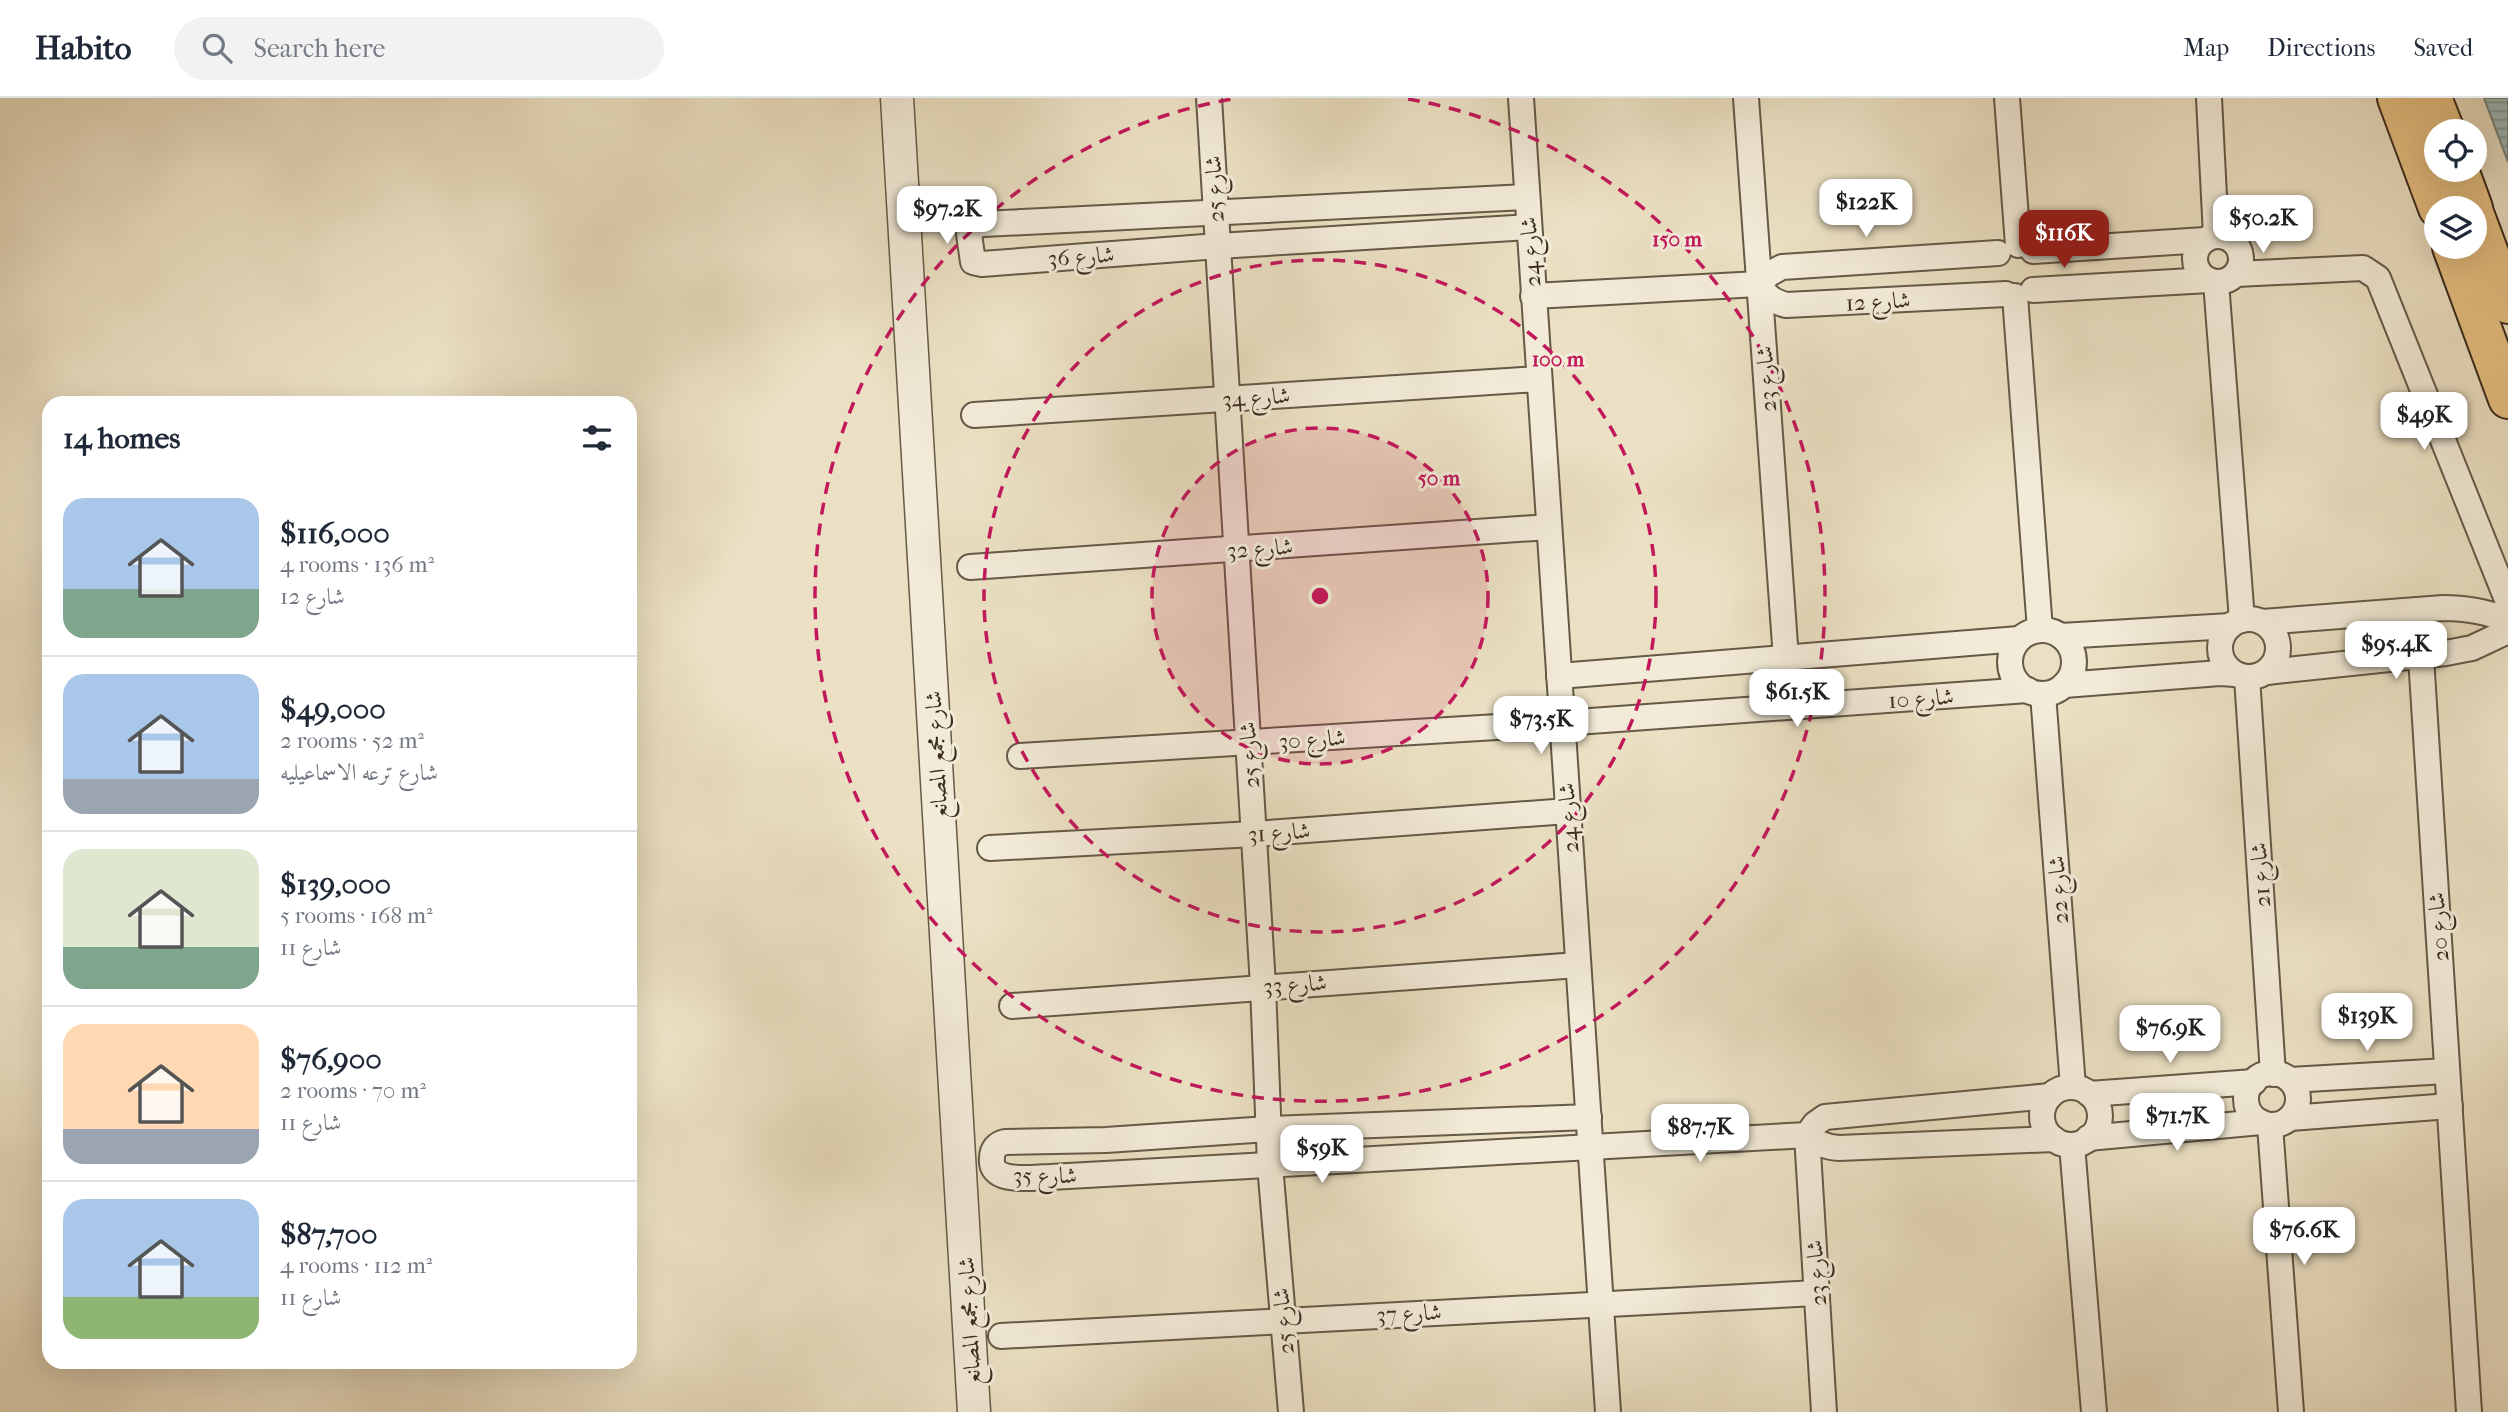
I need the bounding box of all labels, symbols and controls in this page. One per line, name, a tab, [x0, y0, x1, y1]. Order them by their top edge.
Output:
search box	[174, 17, 664, 80]
text: Habito	[35, 29, 132, 68]
icon: search	[198, 29, 236, 67]
text: Search here	[254, 33, 385, 64]
text: Map	[2183, 34, 2229, 62]
text: Directions	[2267, 34, 2375, 62]
text: Saved	[2413, 34, 2473, 62]
map controls	[2424, 119, 2487, 259]
button: locate	[2424, 119, 2487, 182]
street label: شارع 25	[1199, 155, 1236, 223]
pin: $122K	[1817, 180, 1915, 239]
pin: $97.2K	[890, 186, 1004, 246]
text: $122K	[1835, 188, 1897, 215]
text: $97.2K	[913, 195, 981, 222]
pin: $50.2K	[2206, 195, 2320, 255]
button: layers	[2424, 196, 2487, 259]
text: $50.2K	[2229, 204, 2297, 231]
pin: $116K	[2015, 211, 2113, 270]
street label: شارع 24	[1515, 216, 1552, 288]
text: $116K	[2035, 219, 2093, 246]
text: 150 m	[1652, 227, 1703, 251]
street label: شارع 36	[1047, 241, 1116, 278]
street label: شارع 12	[1845, 286, 1911, 323]
street label: شارع 23	[1751, 345, 1788, 413]
text: 100 m	[1532, 347, 1585, 371]
street label: شارع 34	[1221, 382, 1291, 419]
pin: $49K	[2383, 392, 2465, 452]
text: $49K	[2396, 401, 2452, 428]
icon: filters	[578, 419, 616, 457]
text: 14 homes	[63, 421, 180, 456]
text: 50 m	[1418, 466, 1461, 490]
text: $116,000	[280, 516, 390, 551]
icon: home	[119, 526, 203, 610]
street label: شارع 32	[1226, 533, 1294, 570]
text: 4 rooms · 136 m²	[280, 551, 434, 578]
text: شارع 12	[280, 583, 345, 610]
centre of rings	[1308, 584, 1332, 608]
pin: $95.4K	[2339, 622, 2453, 681]
text: $95.4K	[2361, 630, 2431, 657]
pin: $61.5K	[1740, 670, 1854, 729]
text: $61.5K	[1765, 678, 1829, 705]
street label: شارع 10	[1887, 683, 1955, 720]
street label: شارع مجمع المصانع	[920, 690, 960, 820]
text: $49,000	[280, 692, 386, 727]
pin: $73.5K	[1484, 696, 1598, 756]
icon: home	[119, 702, 203, 786]
text: $73.5K	[1509, 705, 1573, 732]
street label: شارع 25	[1234, 720, 1271, 789]
street label: شارع 30	[1278, 724, 1347, 761]
text: 2 rooms · 52 m²	[280, 727, 424, 754]
text: شارع ترعه الاسماعيليه	[280, 759, 438, 786]
street label: شارع 24	[1553, 782, 1590, 854]
street label: شارع 31	[1247, 817, 1312, 854]
street label: شارع 21	[2245, 841, 2282, 908]
street label: شارع 22	[2043, 854, 2080, 925]
text: $139,000	[280, 867, 391, 902]
icon: home	[119, 877, 203, 961]
street label: شارع 20	[2423, 891, 2460, 963]
text: 5 rooms · 168 m²	[280, 902, 433, 929]
text: شارع 11	[280, 934, 341, 961]
street label: شارع 33	[1262, 969, 1328, 1006]
pin: $139K	[2318, 993, 2416, 1053]
text: $139K	[2337, 1002, 2397, 1029]
pin: $76.9K	[2113, 1006, 2227, 1065]
text: $76.9K	[2135, 1014, 2205, 1041]
text: $76,900	[280, 1042, 382, 1077]
icon: home	[119, 1052, 203, 1136]
text: 2 rooms · 70 m²	[280, 1077, 426, 1104]
pin: $71.7K	[2120, 1094, 2234, 1153]
text: $71.7K	[2146, 1102, 2208, 1129]
pin: $87.7K	[1643, 1104, 1757, 1164]
text: شارع 11	[280, 1109, 341, 1136]
text: $87.7K	[1667, 1113, 1733, 1140]
pin: $59K	[1281, 1126, 1363, 1185]
text: $59K	[1296, 1134, 1348, 1161]
street label: شارع 35	[1013, 1162, 1077, 1195]
pin: $76.6K	[2247, 1208, 2361, 1267]
text: $76.6K	[2269, 1216, 2339, 1243]
text: $87,700	[280, 1217, 378, 1252]
icon: home	[119, 1227, 203, 1311]
street label: شارع 23	[1801, 1239, 1838, 1307]
text: 4 rooms · 112 m²	[280, 1252, 432, 1279]
street label: شارع مجمع المصانع	[953, 1256, 993, 1386]
text: شارع 11	[280, 1284, 341, 1311]
street label: شارع 25	[1267, 1286, 1306, 1355]
street label: شارع 37	[1376, 1298, 1443, 1335]

